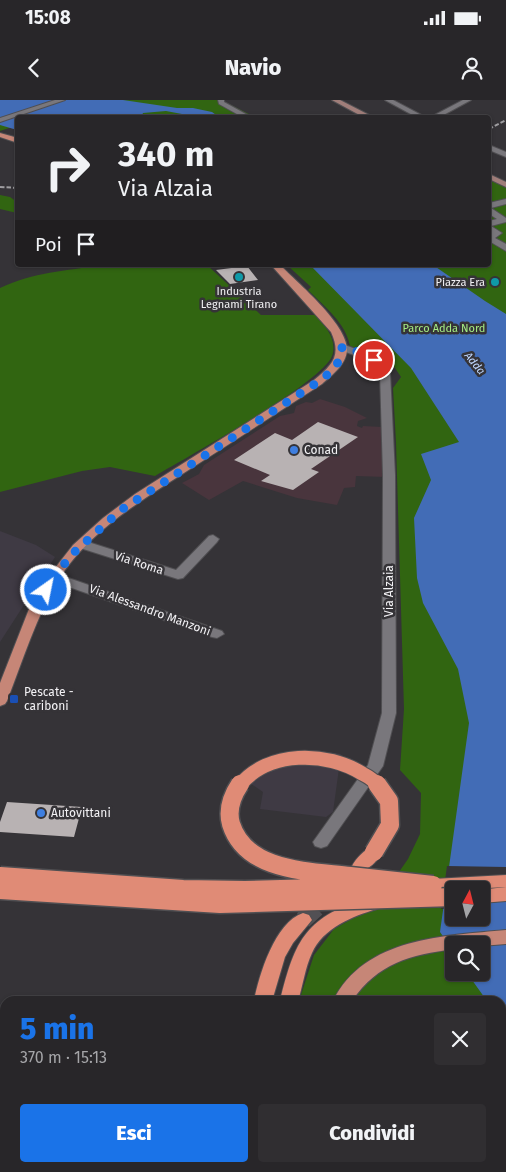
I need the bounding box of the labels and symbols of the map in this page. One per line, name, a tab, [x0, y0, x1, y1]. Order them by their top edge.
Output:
marker: Industria Legnami Tirano	[233, 271, 245, 283]
place label: Piazza Era	[436, 276, 485, 289]
marker: Piazza Era	[489, 276, 501, 288]
place label: Industria Legnami Tirano	[201, 285, 277, 311]
park label: Parco Adda Nord	[403, 322, 485, 335]
pin	[353, 339, 395, 381]
water label: Adda	[461, 349, 488, 377]
place label: Conad	[304, 443, 338, 457]
marker: Conad	[288, 444, 300, 456]
street label: Via Roma	[113, 549, 165, 577]
position arrow	[19, 563, 71, 615]
street label: Via Alzaia	[382, 565, 396, 617]
street label: Via Alessandro Manzoni	[87, 581, 213, 639]
place label: Pescate - cariboni	[24, 685, 74, 713]
marker: Pescate - cariboni	[8, 693, 20, 705]
place label: Autovittani	[51, 806, 111, 820]
marker: Autovittani	[35, 807, 47, 819]
north arrow	[445, 881, 490, 926]

